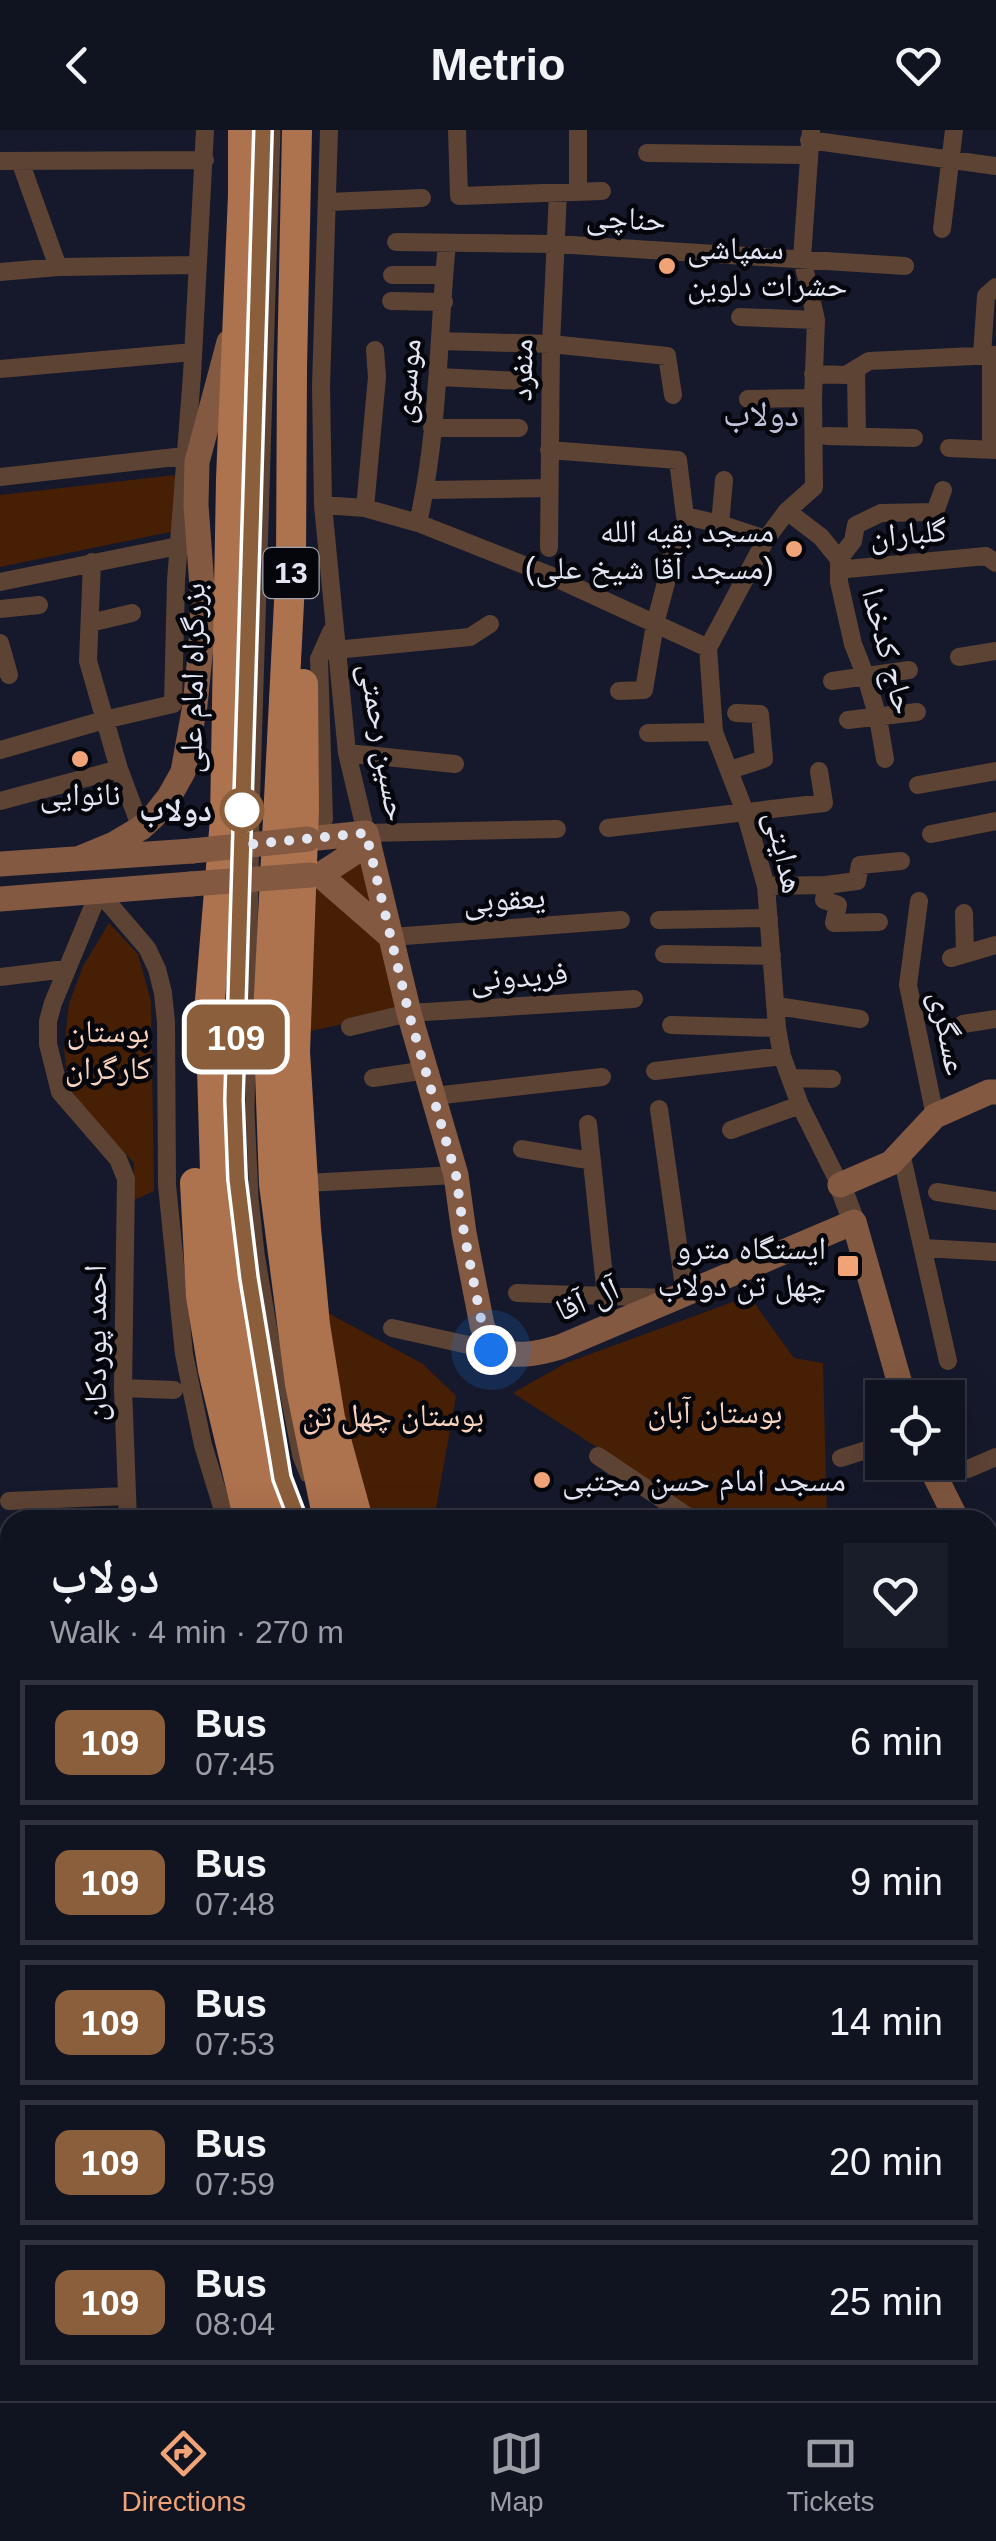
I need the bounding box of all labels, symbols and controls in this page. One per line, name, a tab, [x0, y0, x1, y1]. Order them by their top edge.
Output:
icon: back	[50, 38, 105, 93]
icon: heart	[891, 38, 946, 93]
text: Metrio	[431, 39, 566, 90]
street label: حناچی	[585, 198, 667, 240]
place label: سمپاشی حشرات دلوین	[687, 230, 847, 305]
marker: سمپاشی حشرات دلوین	[656, 255, 678, 277]
street label: موسوی	[384, 337, 429, 425]
street label: منفرد	[502, 338, 540, 402]
district label: دولاب	[723, 394, 799, 434]
street label: گلباران	[868, 512, 948, 555]
place label: مسجد بقیه الله (مسجد آقا شیخ علی)	[525, 513, 774, 588]
marker: مسجد بقیه الله (مسجد آقا شیخ علی)	[783, 538, 805, 560]
road number: 13	[264, 548, 318, 598]
street label: بزرگراه امام علی	[172, 582, 215, 774]
street label: حاج کدخدا	[853, 584, 923, 719]
street label: حسین رحمتی	[350, 660, 416, 824]
marker: نانوایی	[69, 748, 91, 770]
place label: نانوایی	[39, 776, 121, 814]
marker: دولاب	[221, 789, 263, 831]
place label: دولاب	[139, 792, 212, 828]
street label: هدایتی	[756, 807, 812, 897]
street label: یعقوبی	[462, 878, 546, 922]
street label: فریدونی	[469, 955, 569, 999]
street label: عسگری	[922, 988, 975, 1078]
line badge: 109	[178, 1004, 294, 1070]
park label: بوستان کارگران	[65, 1013, 151, 1087]
text: 109	[207, 1018, 265, 1057]
place label: ایستگاه مترو چهل تن دولاب	[658, 1230, 826, 1305]
marker: ایستگاه مترو چهل تن دولاب	[835, 1253, 861, 1279]
street label: احمد پوردکان	[77, 1265, 114, 1421]
street label: آل آقا	[550, 1269, 625, 1329]
your location	[466, 1325, 516, 1375]
map controls	[865, 1380, 965, 1480]
button: locate	[865, 1380, 965, 1480]
park label: بوستان آبان	[647, 1394, 783, 1431]
park label: بوستان چهل تن	[302, 1397, 484, 1435]
place label: مسجد امام حسن مجتبی	[562, 1462, 846, 1501]
marker: مسجد امام حسن مجتبی	[531, 1469, 553, 1491]
button: heart	[843, 1543, 948, 1648]
text: دولاب	[50, 1550, 160, 1603]
text: Walk · 4 min · 270 m	[50, 1614, 344, 1650]
text: Bus	[195, 1703, 267, 1745]
text: 6 min	[850, 1721, 943, 1763]
text: 109	[81, 1723, 139, 1762]
text: 07:45	[195, 1746, 275, 1782]
text: Bus	[195, 1843, 267, 1885]
text: 9 min	[850, 1861, 943, 1903]
text: 109	[81, 1863, 139, 1902]
text: 07:48	[195, 1886, 275, 1922]
text: Bus	[195, 1983, 267, 2025]
text: 14 min	[829, 2001, 943, 2043]
text: 109	[81, 2003, 139, 2042]
text: 07:53	[195, 2026, 275, 2062]
text: Bus	[195, 2123, 267, 2165]
text: 20 min	[829, 2141, 943, 2183]
text: 109	[81, 2143, 139, 2182]
text: 07:59	[195, 2166, 275, 2202]
text: Bus	[195, 2263, 267, 2305]
text: 25 min	[829, 2281, 943, 2323]
text: 109	[81, 2283, 139, 2322]
text: 08:04	[195, 2306, 275, 2342]
tab: Directions	[121, 2426, 246, 2518]
tab: Map	[489, 2426, 544, 2518]
tab: Tickets	[787, 2426, 875, 2518]

